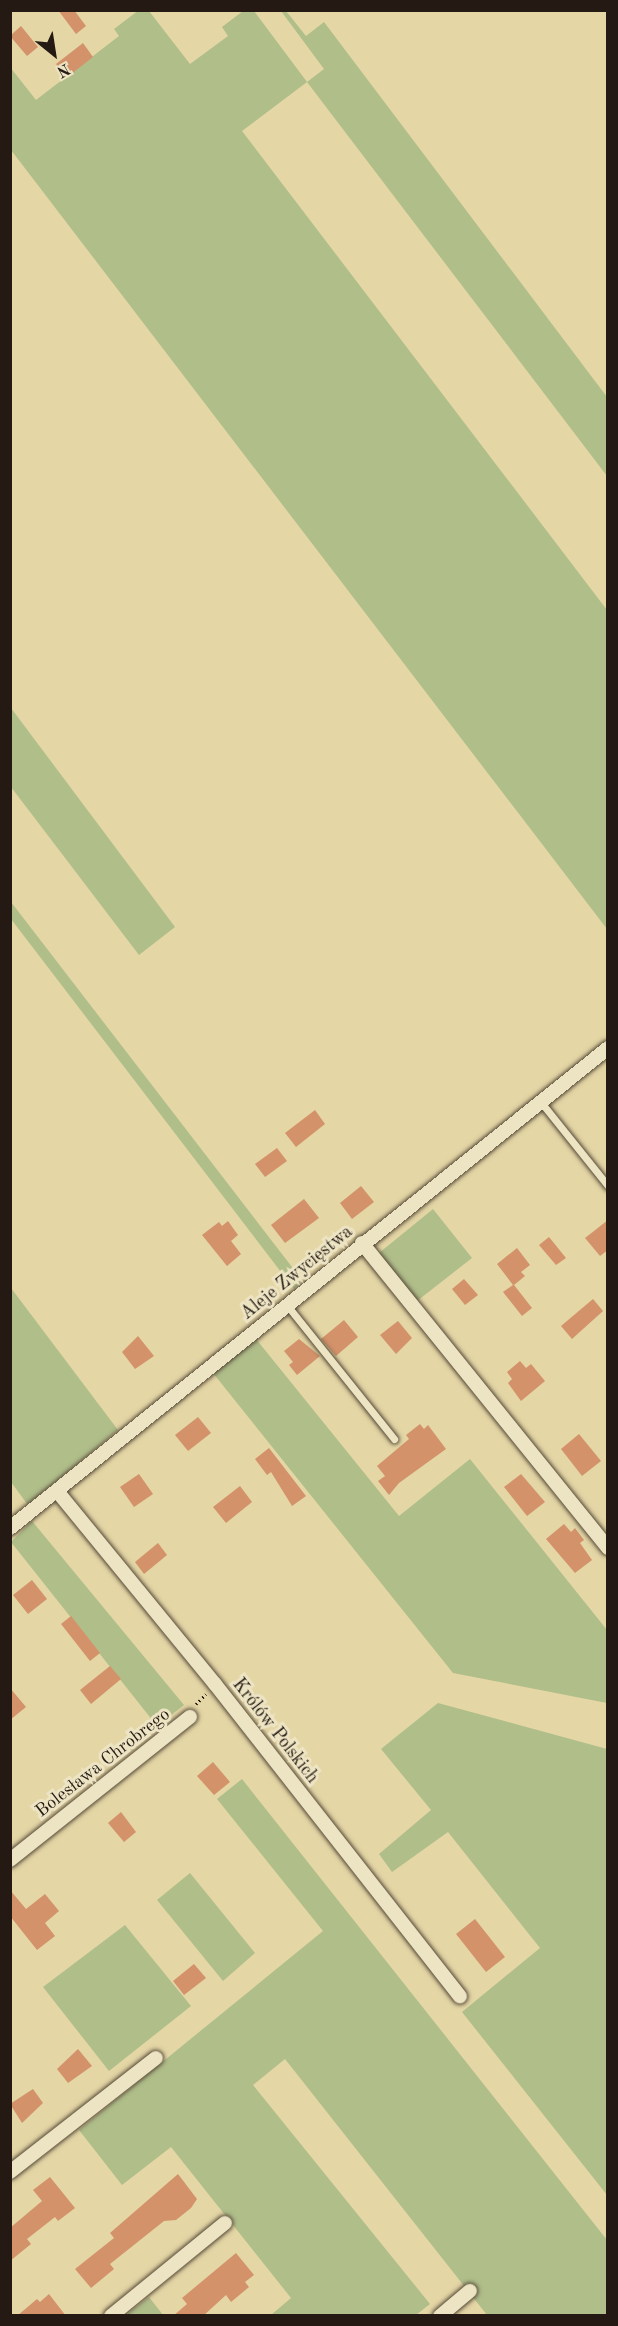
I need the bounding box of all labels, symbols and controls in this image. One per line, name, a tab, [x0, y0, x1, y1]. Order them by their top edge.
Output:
north arrow	[24, 24, 84, 84]
text: N	[54, 60, 72, 80]
street label: Aleje Zwycięstwa	[237, 1221, 357, 1325]
street label: Królów Polskich	[227, 1674, 323, 1788]
street label: Bolesława Chrobrego	[31, 1704, 175, 1822]

